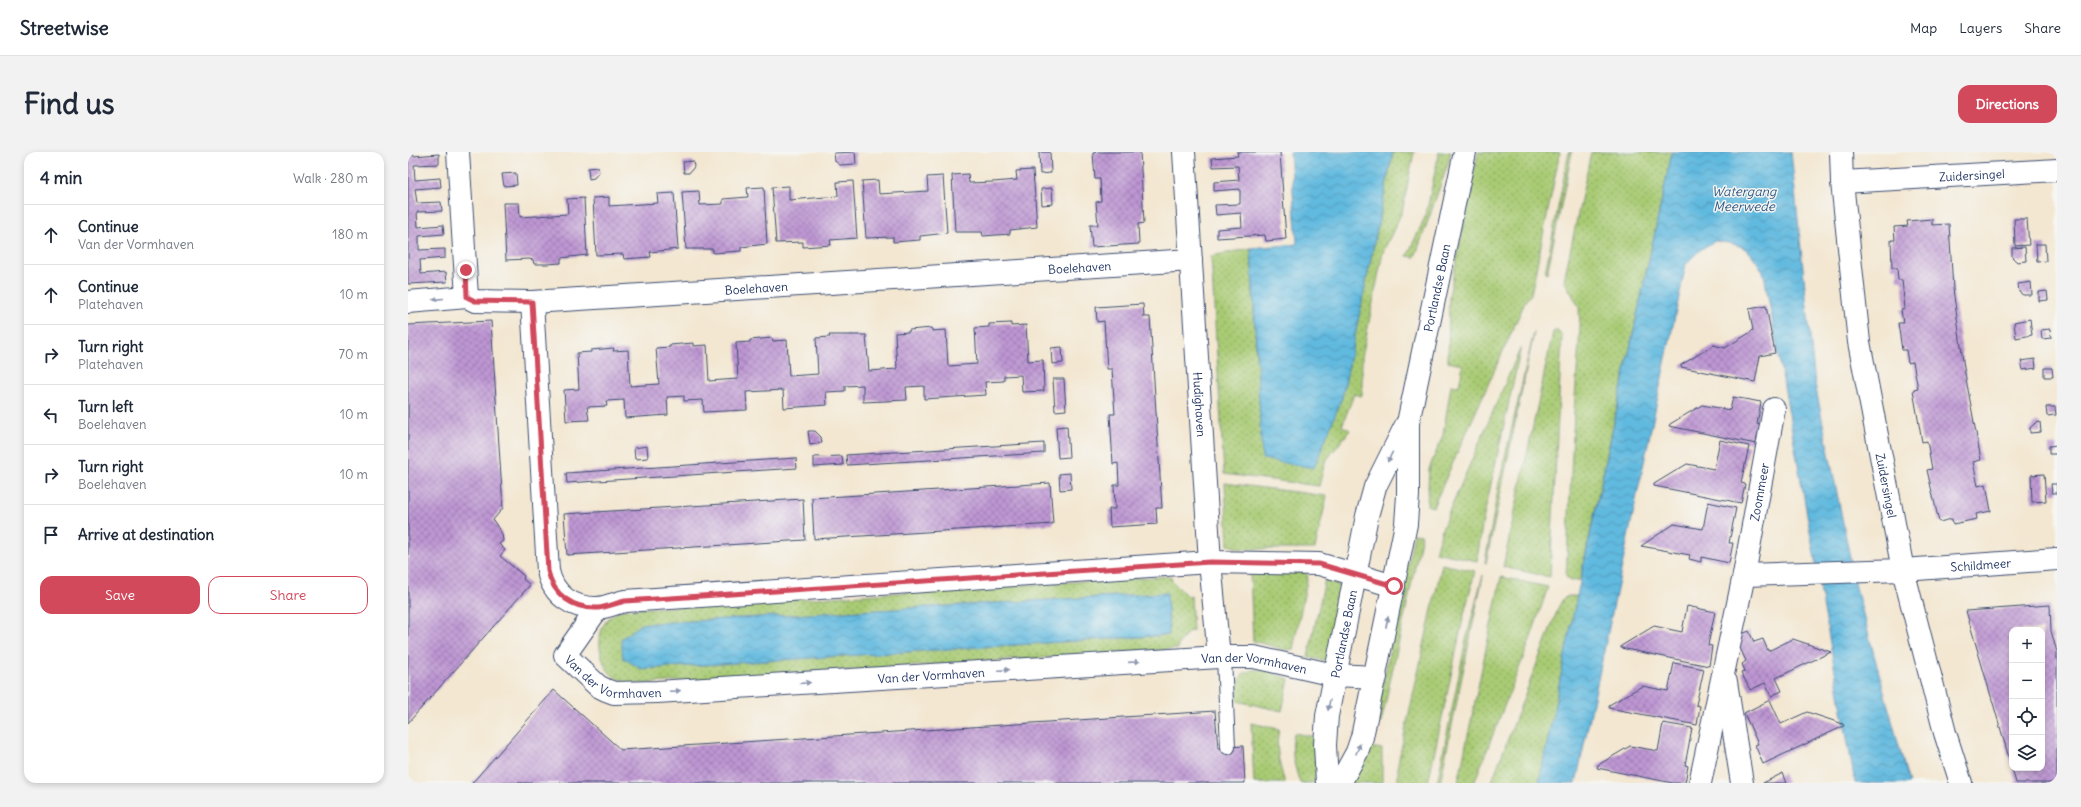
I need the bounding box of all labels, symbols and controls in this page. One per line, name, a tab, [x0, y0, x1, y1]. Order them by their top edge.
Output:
text: Streetwise	[20, 16, 109, 40]
text: Map	[1910, 19, 1937, 37]
text: Layers	[1959, 19, 2002, 37]
text: Share	[2024, 19, 2061, 37]
button: Directions	[1958, 85, 2057, 123]
text: Find us	[24, 86, 115, 122]
street label: Zuidersingel	[1939, 165, 2005, 184]
text: 4 min	[40, 167, 82, 189]
text: Walk · 280 m	[293, 170, 368, 187]
water label: Watergang Meerwede	[1712, 183, 1778, 215]
text: Continue	[78, 217, 139, 236]
icon: ahead	[40, 224, 62, 246]
text: 180 m	[332, 226, 368, 243]
text: Van der Vormhaven	[78, 236, 194, 253]
street label: Portlandse Baan	[1420, 242, 1453, 333]
street label: Boelehaven	[1048, 258, 1112, 277]
route end	[457, 261, 475, 279]
text: Continue	[78, 277, 139, 296]
street label: Boelehaven	[724, 278, 788, 297]
icon: ahead	[40, 284, 62, 306]
text: 10 m	[340, 286, 368, 303]
text: Platehaven	[78, 296, 143, 313]
one-way arrow	[432, 296, 444, 303]
text: Turn right	[78, 337, 143, 356]
icon: right	[40, 344, 62, 366]
text: 70 m	[339, 346, 368, 363]
text: Platehaven	[78, 356, 143, 373]
street label: Hudighaven	[1190, 372, 1210, 438]
text: Turn left	[78, 397, 133, 416]
icon: left	[40, 404, 62, 426]
text: 10 m	[340, 406, 368, 423]
text: Boelehaven	[78, 416, 147, 433]
one-way arrow	[1387, 451, 1393, 463]
street label: Zuidersingel	[1873, 452, 1900, 519]
text: Turn right	[78, 457, 143, 476]
street label: Zoommeer	[1746, 462, 1772, 522]
icon: right	[40, 464, 62, 486]
text: 10 m	[340, 466, 368, 483]
text: Boelehaven	[78, 476, 147, 493]
icon: arrive	[40, 524, 62, 546]
text: Arrive at destination	[78, 525, 214, 544]
street label: Schildmeer	[1950, 555, 2012, 574]
button: Save	[40, 576, 200, 614]
button: Share	[208, 576, 368, 614]
route start	[1385, 577, 1403, 595]
street label: Portlandse Baan	[1327, 588, 1360, 679]
one-way arrow	[1384, 616, 1390, 628]
map controls	[2009, 627, 2045, 771]
button: +	[2009, 627, 2045, 663]
street label: Van der Vormhaven	[1201, 649, 1309, 676]
street label: Van der Vormhaven	[562, 652, 662, 701]
one-way arrow	[1128, 659, 1140, 666]
button: −	[2009, 663, 2045, 699]
street label: Van der Vormhaven	[877, 664, 985, 686]
one-way arrow	[998, 667, 1010, 674]
one-way arrow	[799, 680, 811, 687]
one-way arrow	[669, 688, 681, 695]
one-way arrow	[1326, 699, 1332, 711]
button: locate	[2009, 699, 2045, 735]
button: layers	[2009, 735, 2045, 771]
one-way arrow	[1355, 743, 1361, 754]

